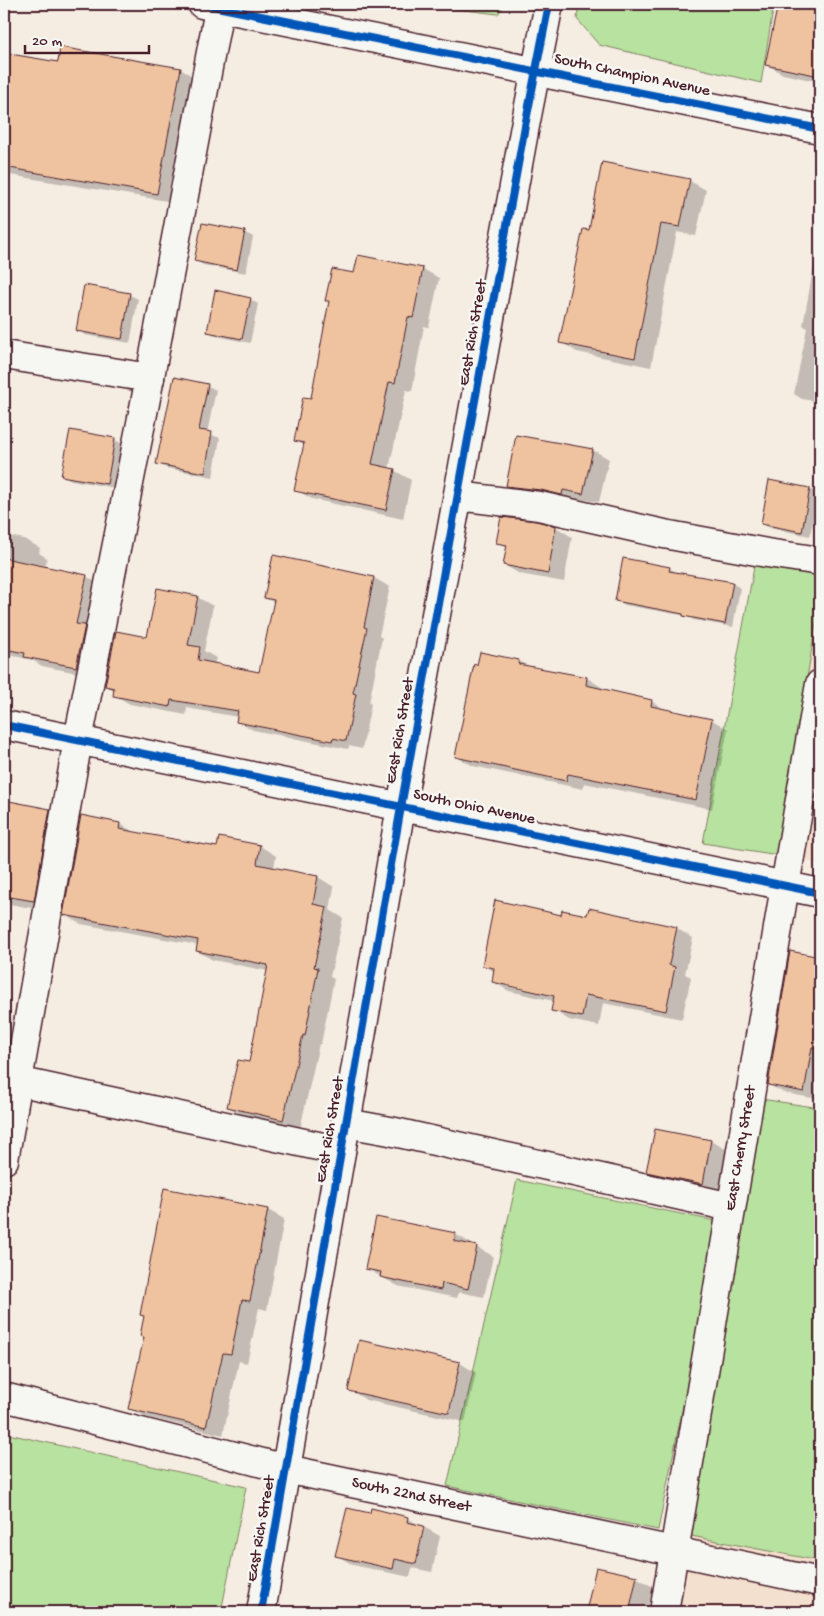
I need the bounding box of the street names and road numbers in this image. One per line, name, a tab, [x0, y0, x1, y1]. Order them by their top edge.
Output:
street label: South Champion Avenue	[552, 50, 712, 102]
street label: East Rich Street	[455, 277, 493, 388]
street label: East Rich Street	[382, 675, 420, 786]
street label: South Ohio Avenue	[411, 786, 537, 830]
street label: East Rich Street	[312, 1074, 350, 1185]
street label: East Cherry Street	[722, 1083, 761, 1212]
street label: East Rich Street	[243, 1473, 281, 1584]
street label: South 22nd Street	[350, 1474, 474, 1518]

